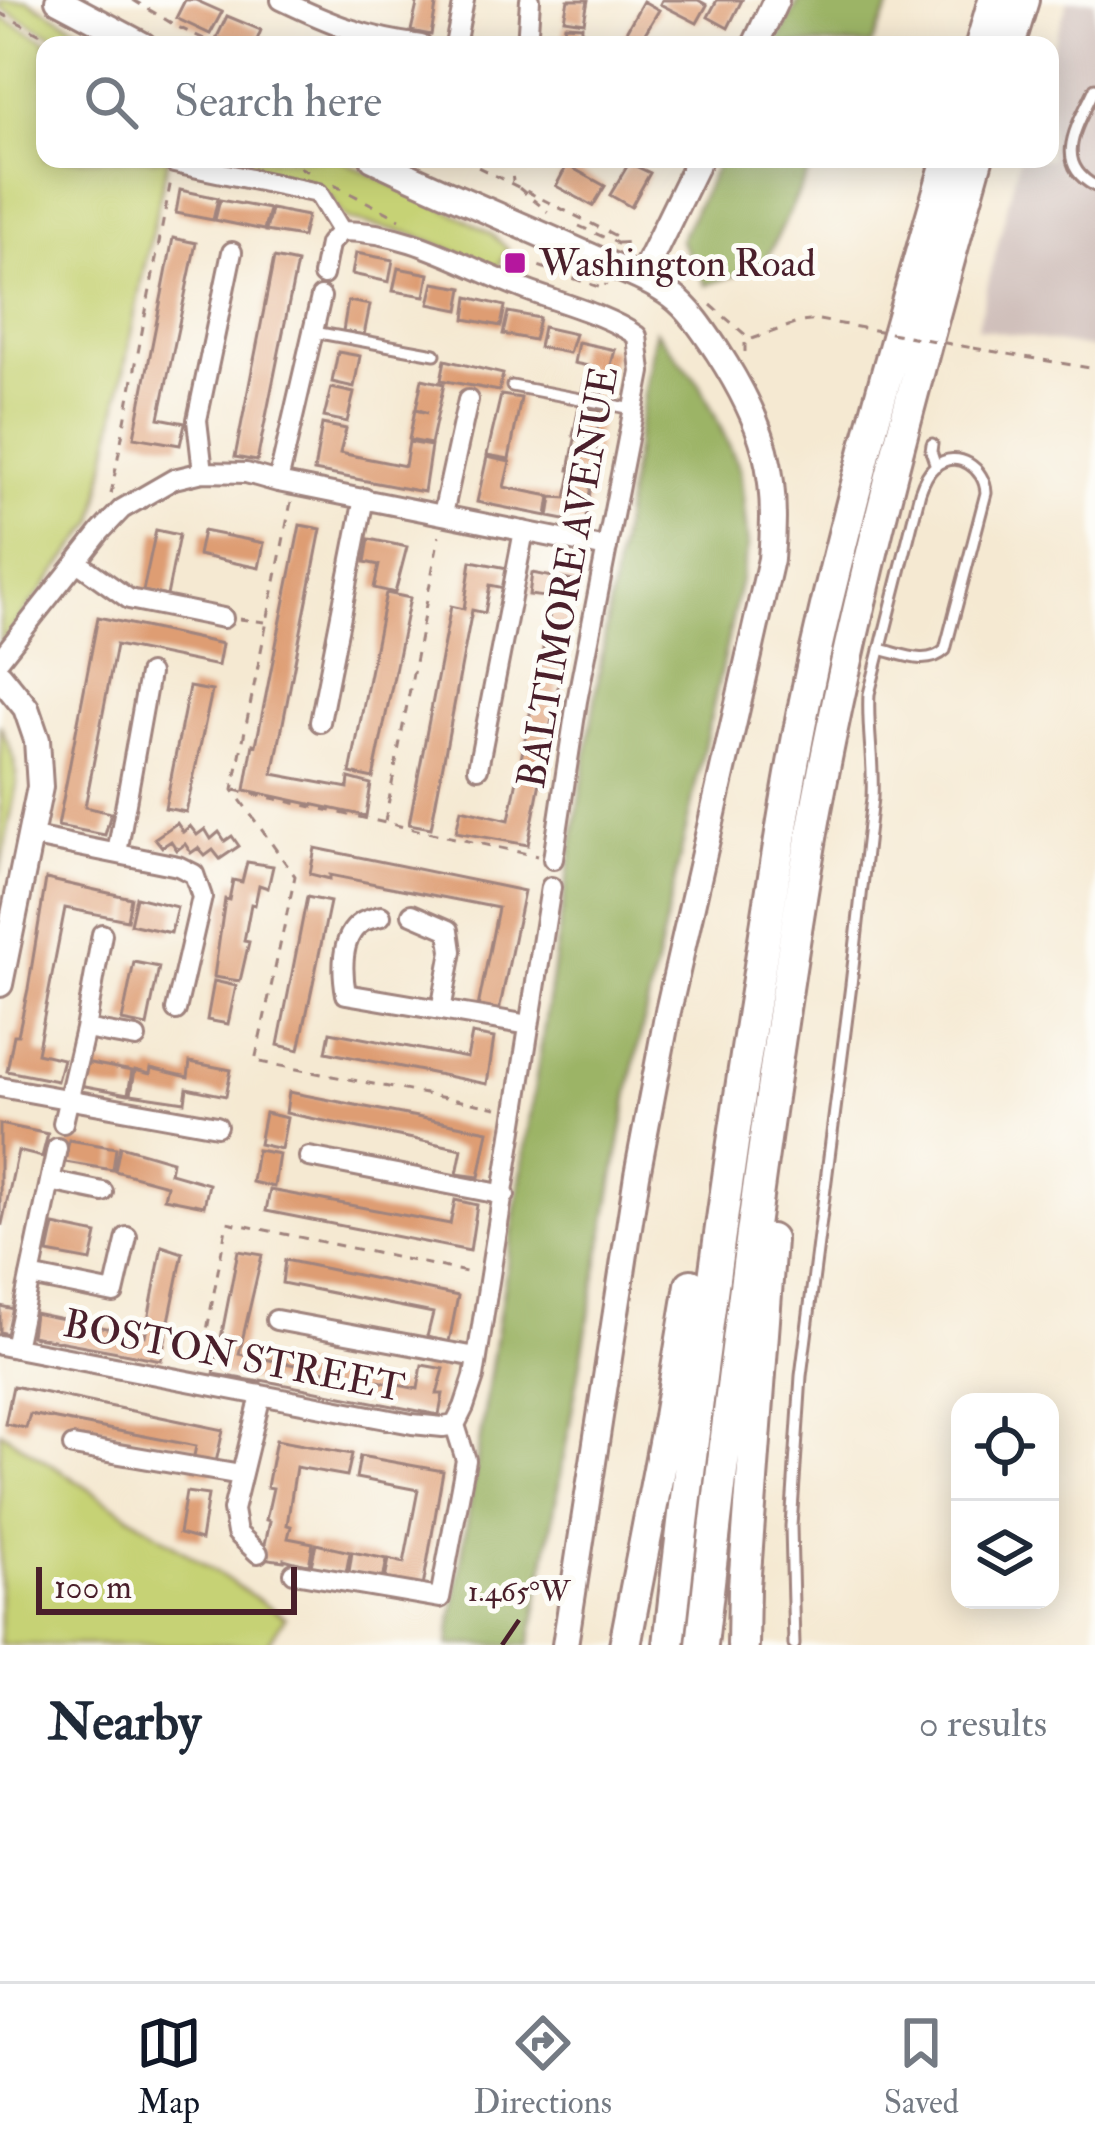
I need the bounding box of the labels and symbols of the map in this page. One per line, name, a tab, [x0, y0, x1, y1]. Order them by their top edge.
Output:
place label: Washington Road	[538, 239, 816, 288]
marker: Washington Road	[502, 250, 528, 276]
street label: BALTIMORE AVENUE	[507, 362, 629, 792]
street label: BOSTON STREET	[60, 1299, 408, 1413]
scale bar	[36, 1561, 297, 1614]
text: 1.465°W	[468, 1573, 572, 1610]

